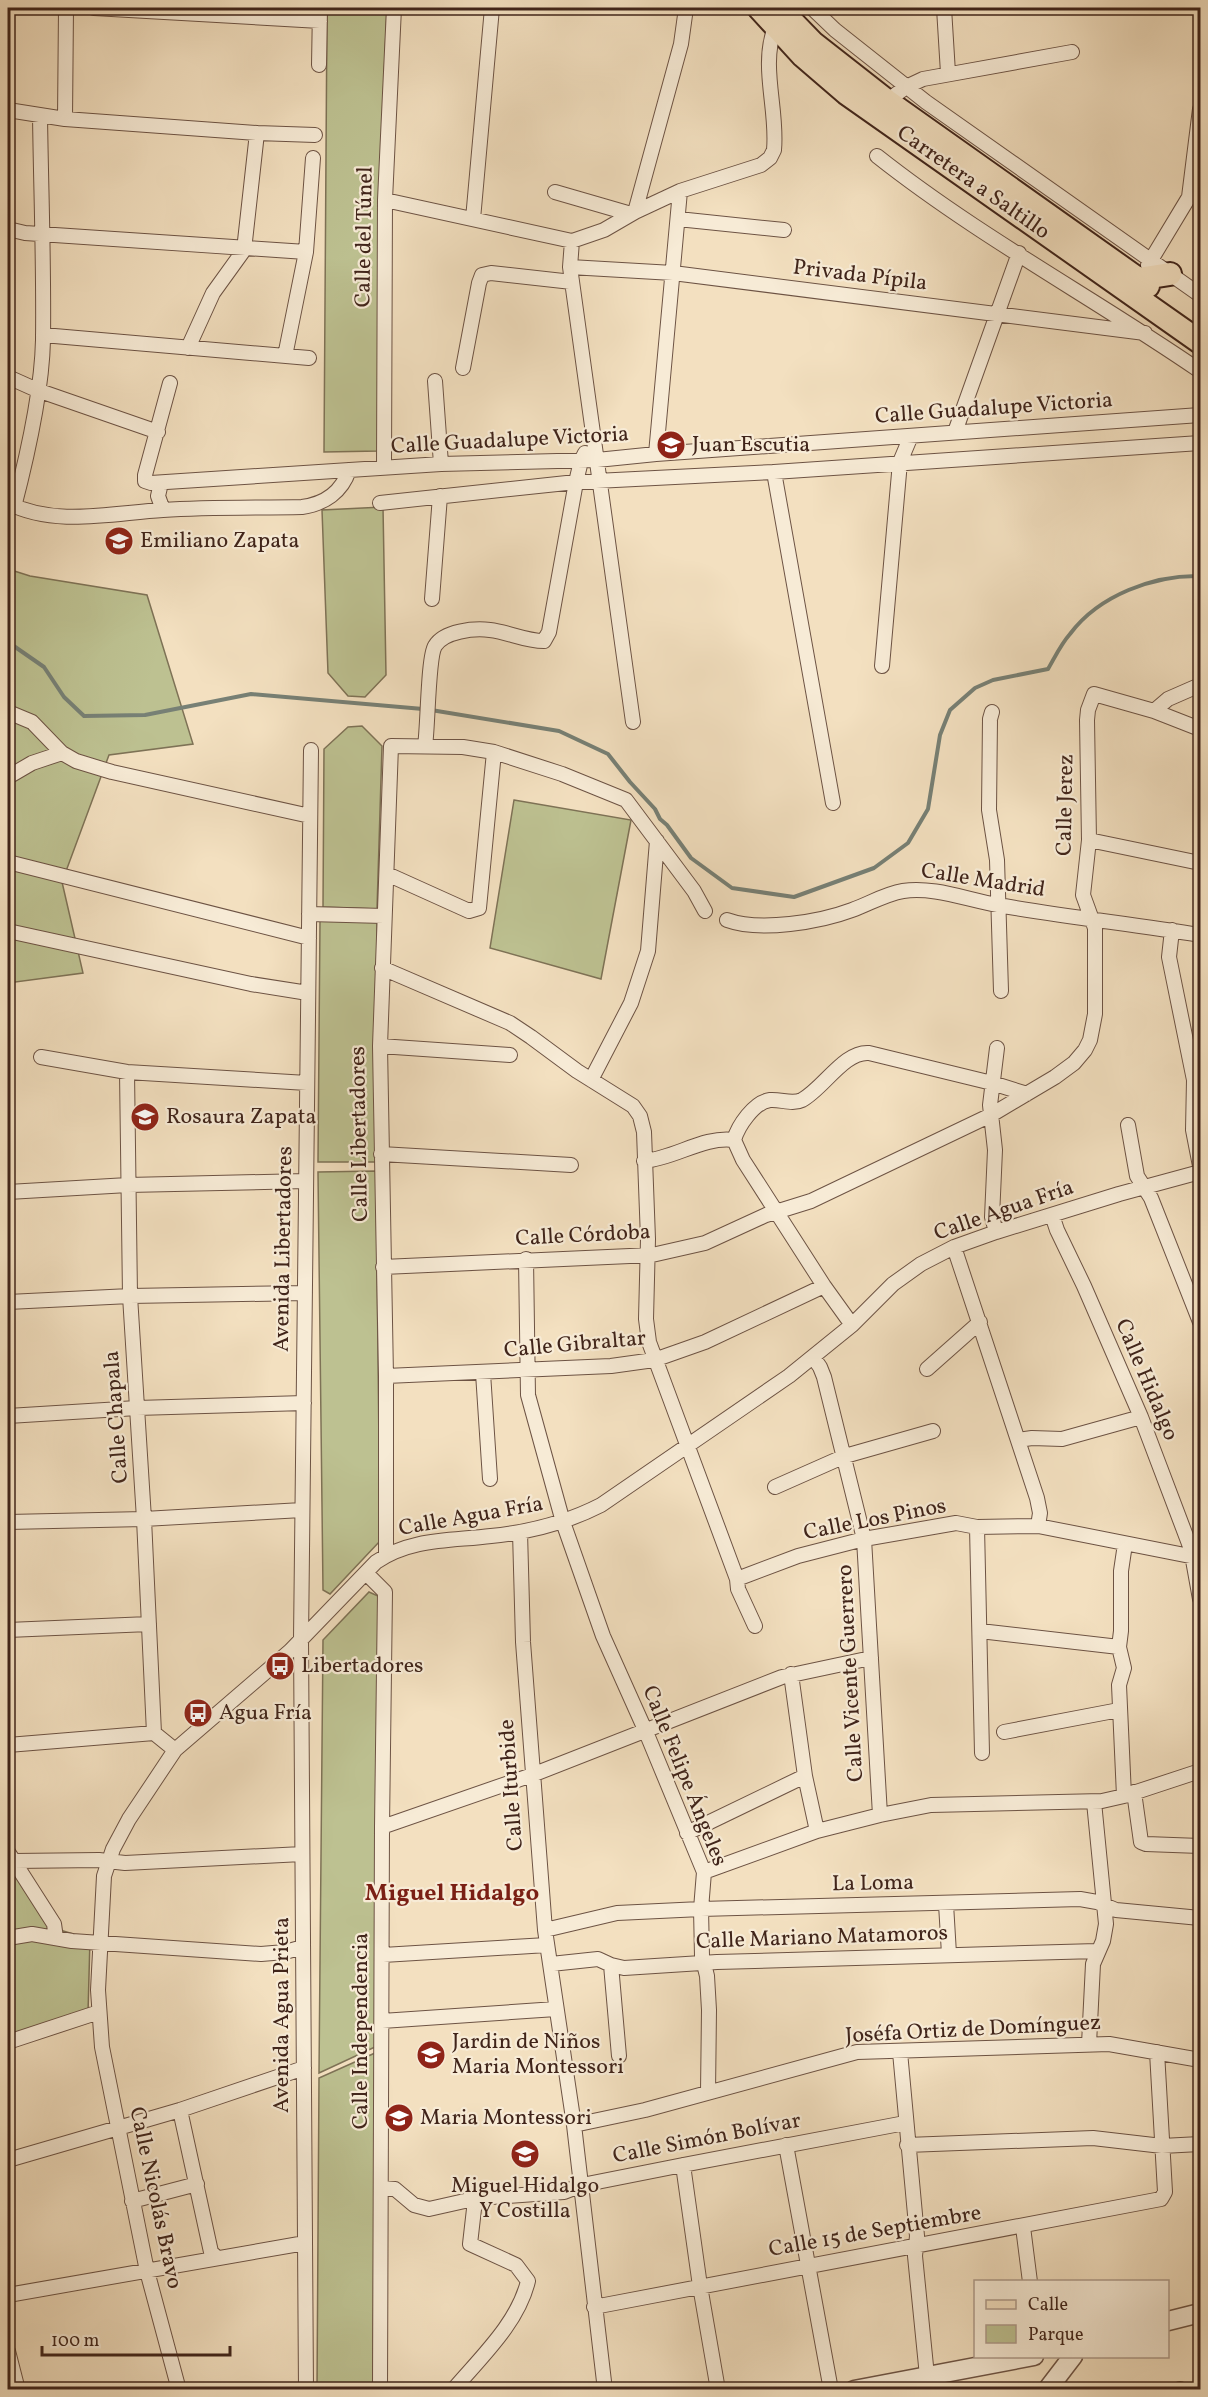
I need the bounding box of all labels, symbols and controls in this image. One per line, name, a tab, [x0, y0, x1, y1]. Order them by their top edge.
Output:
street label: Carretera a Saltillo	[890, 118, 1056, 248]
street label: Calle del Túnel	[348, 166, 382, 308]
street label: Privada Pípila	[791, 252, 929, 300]
street label: Calle Guadalupe Victoria	[874, 385, 1114, 433]
street label: Calle Guadalupe Victoria	[390, 419, 630, 463]
school or university icon: Juan Escutia	[655, 429, 687, 461]
place label: Juan Escutia	[692, 430, 810, 461]
school or university icon: Emiliano Zapata	[103, 525, 135, 557]
place label: Emiliano Zapata	[140, 526, 300, 557]
street label: Calle Jerez	[1050, 754, 1082, 856]
street label: Calle Madrid	[919, 856, 1047, 906]
street label: Calle Libertadores	[343, 1046, 377, 1222]
school or university icon: Rosaura Zapata	[129, 1101, 161, 1133]
place label: Rosaura Zapata	[166, 1102, 316, 1133]
street label: Avenida Libertadores	[267, 1146, 301, 1352]
street label: Calle Agua Fría	[930, 1173, 1078, 1249]
street label: Calle Córdoba	[515, 1217, 651, 1255]
street label: Calle Hidalgo	[1106, 1314, 1186, 1446]
street label: Calle Gibraltar	[503, 1323, 647, 1367]
street label: Calle Chapala	[97, 1350, 137, 1484]
street label: Calle Agua Fría	[396, 1489, 546, 1545]
street label: Calle Los Pinos	[801, 1491, 949, 1549]
street label: Calle Vicente Guerrero	[830, 1563, 872, 1783]
bus stop icon: Libertadores	[264, 1650, 296, 1682]
place label: Libertadores	[301, 1651, 423, 1682]
street label: Calle Felipe Ángeles	[634, 1681, 734, 1871]
bus stop icon: Agua Fría	[182, 1697, 214, 1729]
place label: Agua Fría	[219, 1698, 312, 1729]
street label: Calle Iturbide	[492, 1718, 532, 1852]
street label: La Loma	[832, 1868, 914, 1900]
district label: Miguel Hidalgo	[365, 1877, 539, 1911]
street label: Avenida Agua Prieta	[267, 1917, 298, 2113]
street label: Calle Mariano Matamoros	[695, 1918, 949, 1958]
street label: Calle Independencia	[346, 1933, 377, 2129]
street label: Joséfa Ortiz de Domínguez	[844, 2008, 1102, 2052]
place label: Jardin de Niños Maria Montessori	[452, 2027, 624, 2083]
school or university icon: Jardin de Niños Maria Montessori	[415, 2039, 447, 2071]
school or university icon: Maria Montessori	[383, 2102, 415, 2134]
place label: Maria Montessori	[420, 2103, 592, 2134]
street label: Calle Nicolás Bravo	[121, 2104, 189, 2292]
street label: Calle Simón Bolívar	[610, 2106, 804, 2172]
school or university icon: Miguel Hidalgo Y Costilla	[509, 2138, 541, 2170]
place label: Miguel Hidalgo Y Costilla	[451, 2171, 599, 2227]
street label: Calle 15 de Septiembre	[766, 2198, 984, 2266]
legend	[974, 2280, 1169, 2358]
text: Calle	[1028, 2293, 1068, 2318]
scale bar	[42, 2319, 230, 2357]
text: Parque	[1028, 2323, 1083, 2348]
text: 100 m	[51, 2329, 100, 2354]

